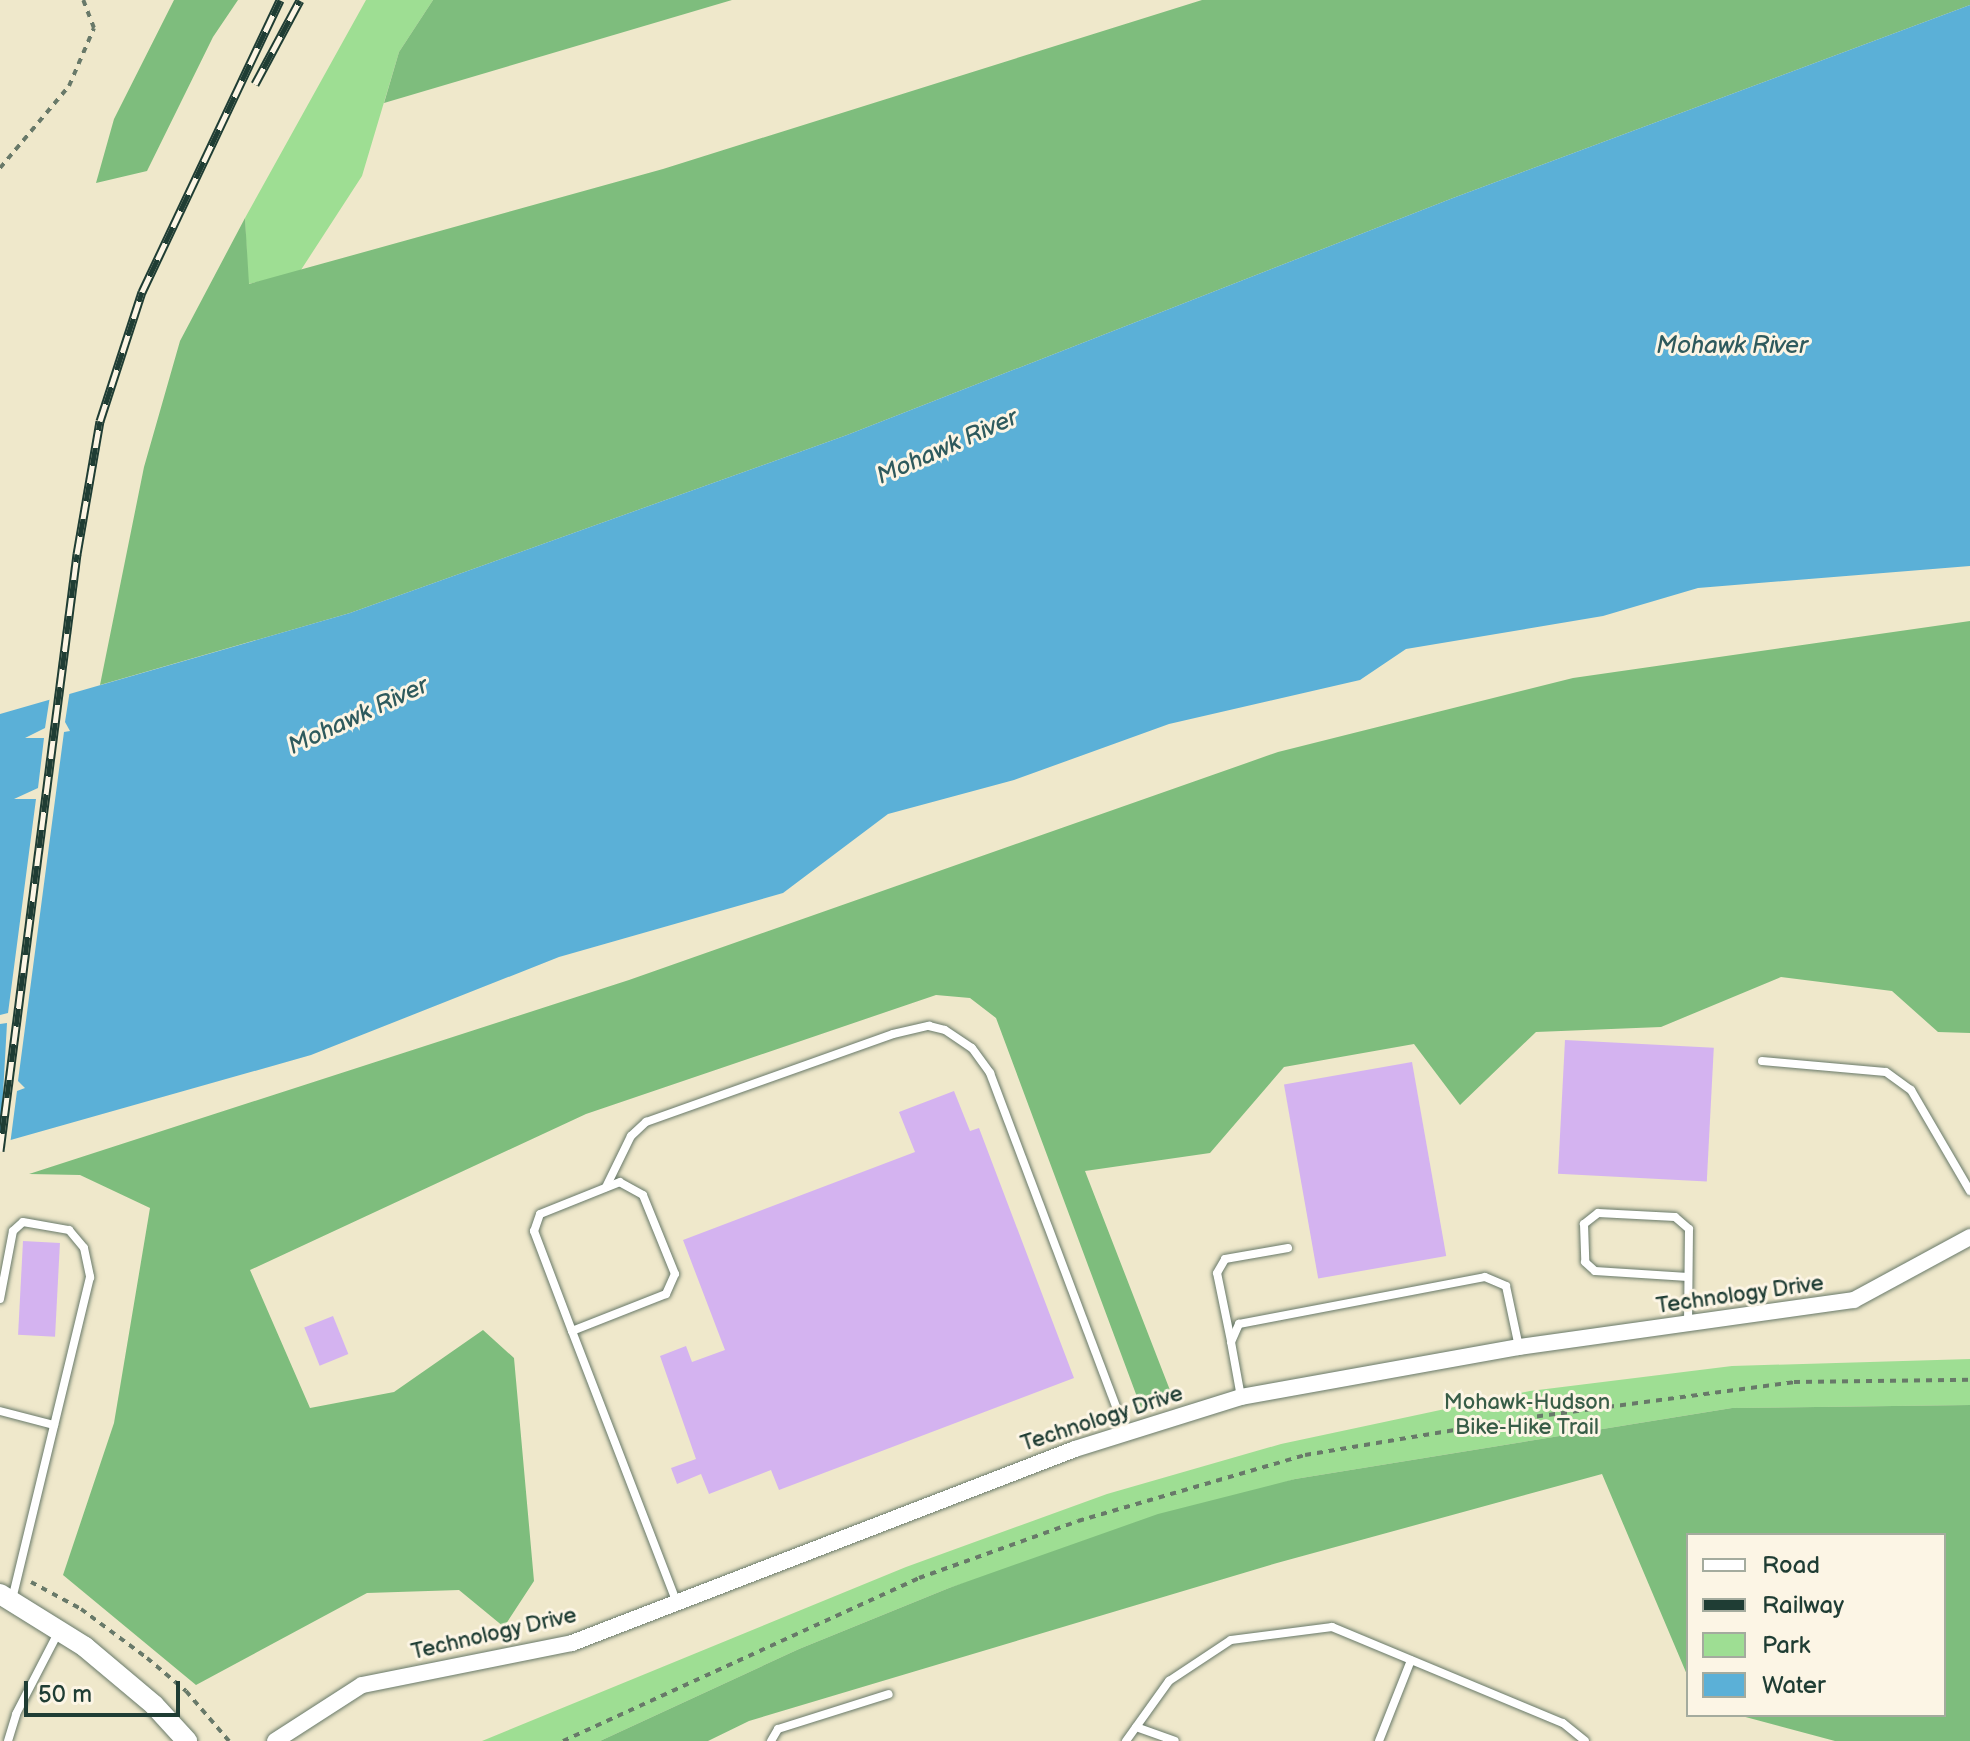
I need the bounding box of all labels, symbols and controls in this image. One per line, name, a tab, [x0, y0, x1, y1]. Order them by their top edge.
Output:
water label: Mohawk River	[1656, 332, 1808, 360]
water label: Mohawk River	[872, 403, 1022, 491]
water label: Mohawk River	[283, 671, 433, 761]
street label: Technology Drive	[1654, 1270, 1826, 1320]
street label: Technology Drive	[1017, 1380, 1187, 1458]
park label: Mohawk-Hudson Bike-Hike Trail	[1444, 1389, 1610, 1440]
legend	[1686, 1533, 1946, 1717]
text: Road	[1762, 1551, 1820, 1580]
text: Railway	[1762, 1591, 1844, 1620]
street label: Technology Drive	[408, 1602, 580, 1666]
text: Park	[1762, 1631, 1810, 1660]
scale bar	[28, 1665, 184, 1715]
text: Water	[1762, 1671, 1826, 1700]
text: 50 m	[38, 1680, 92, 1709]

